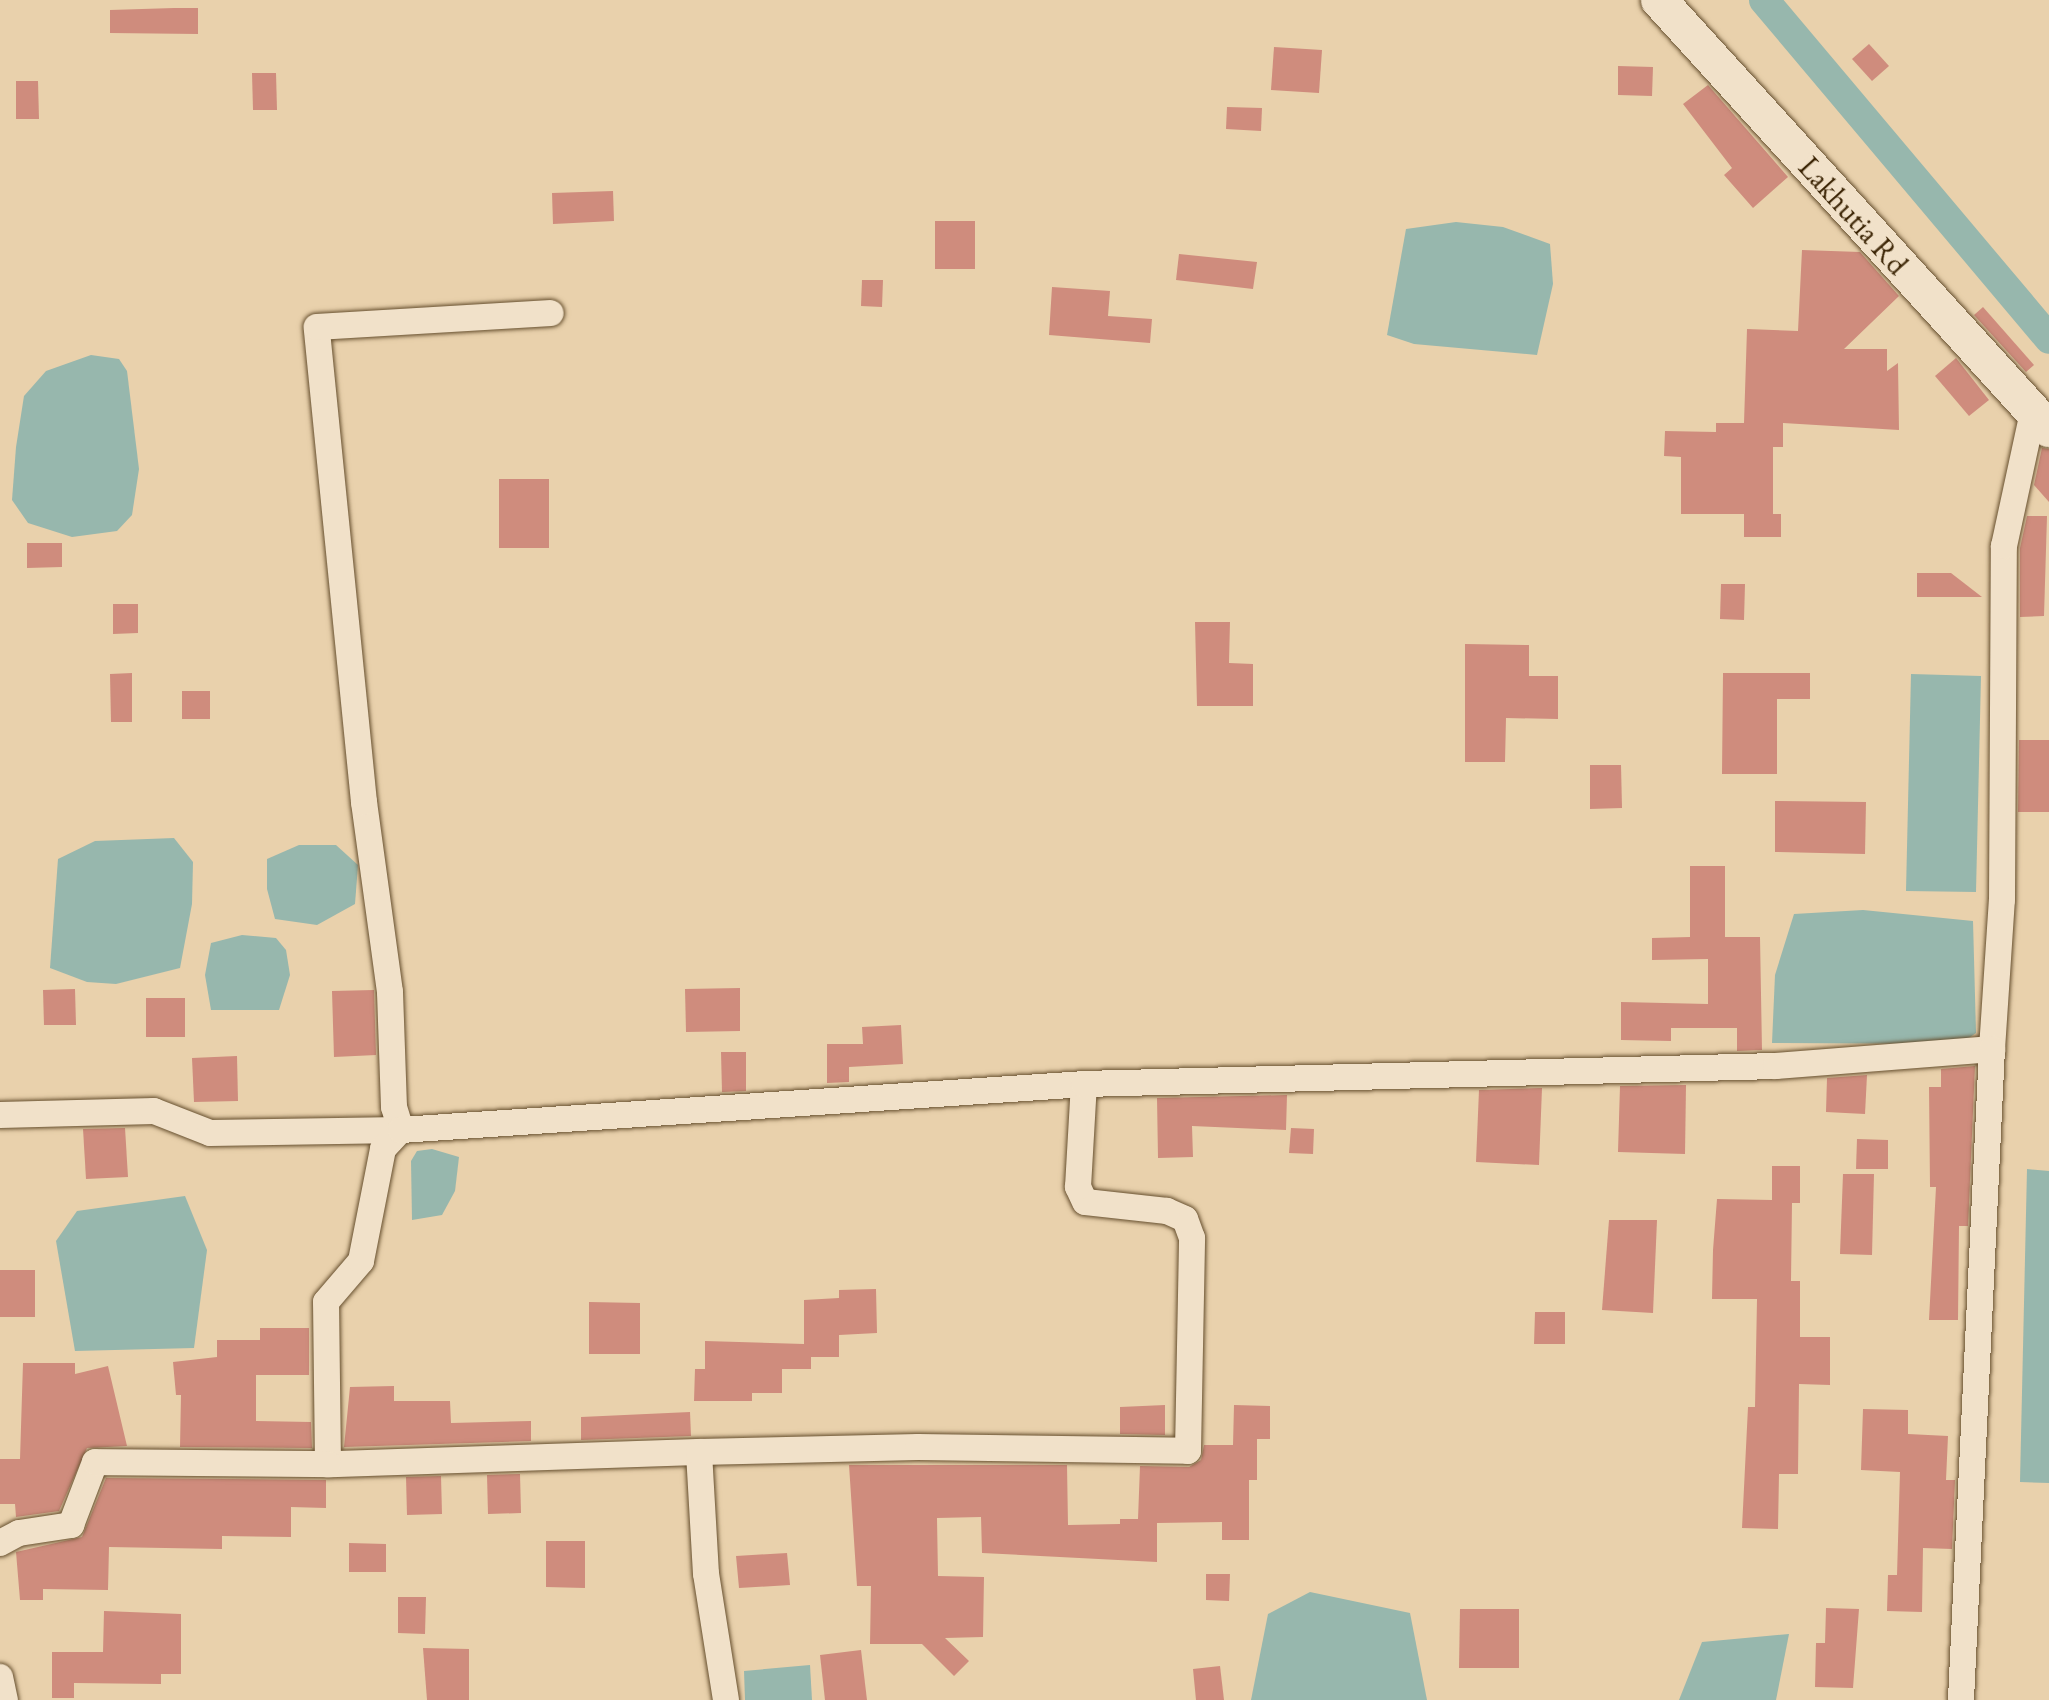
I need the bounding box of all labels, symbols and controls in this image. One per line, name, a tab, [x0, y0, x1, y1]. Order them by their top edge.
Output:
street label: Lakhutia Rd	[1791, 150, 1915, 282]

